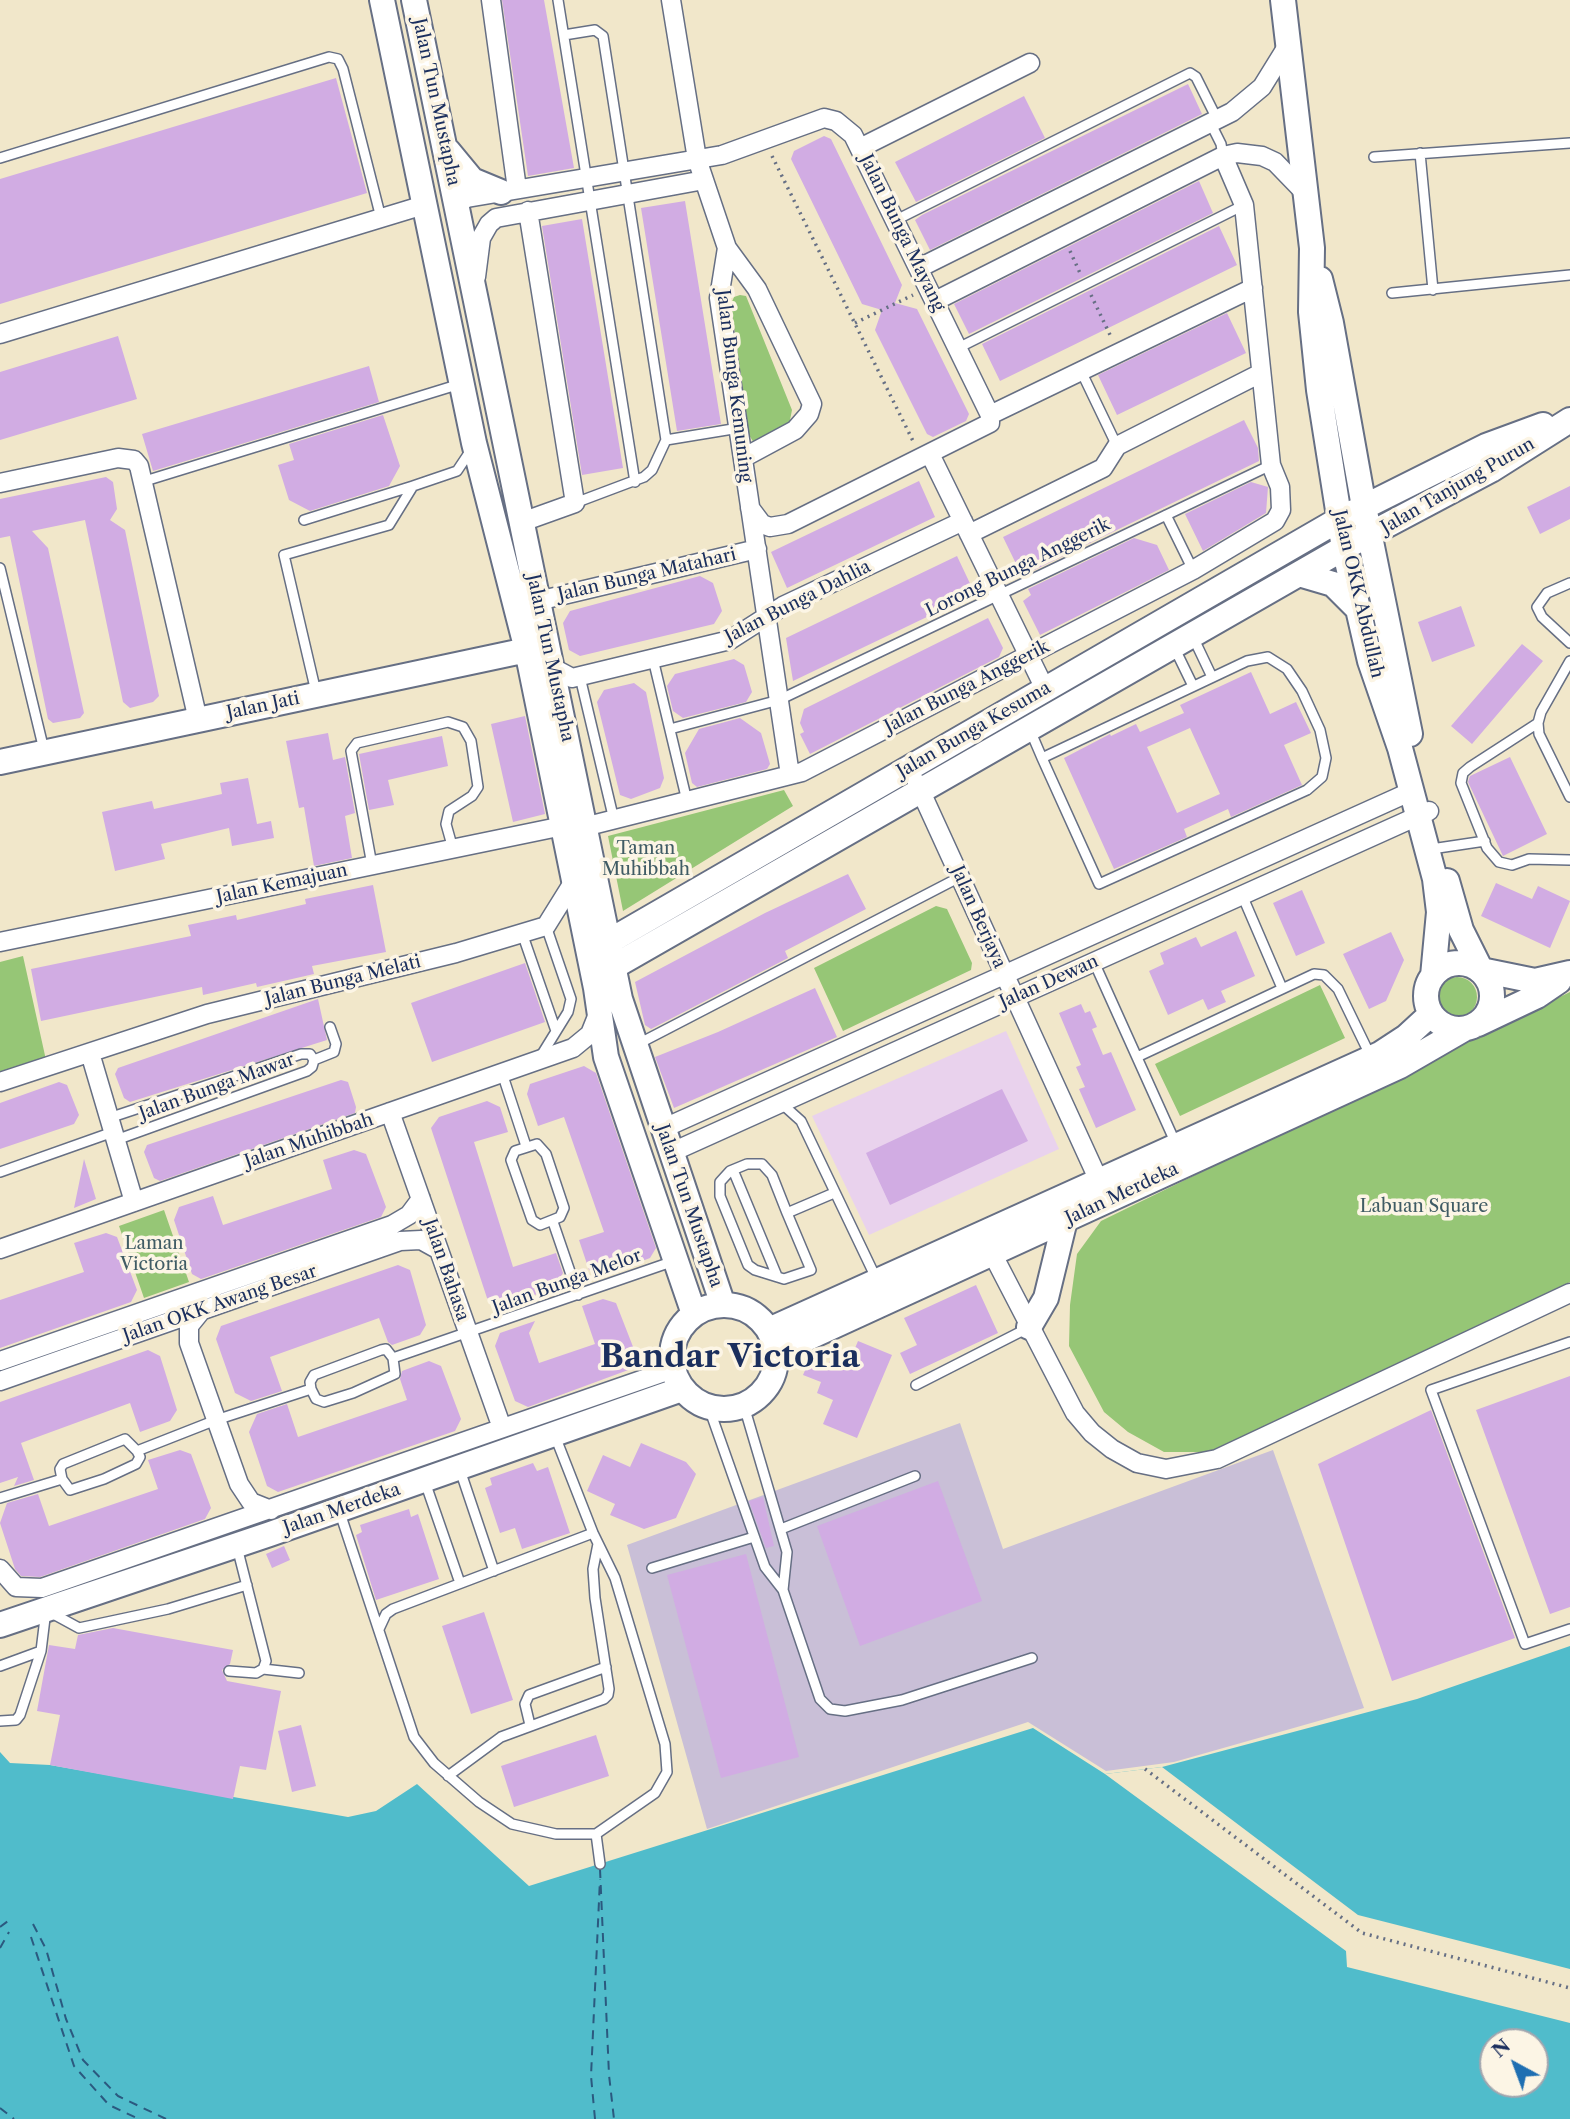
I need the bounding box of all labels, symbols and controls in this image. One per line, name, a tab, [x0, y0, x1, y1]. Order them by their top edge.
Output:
street label: Jalan Tun Mustapha	[408, 16, 464, 188]
street label: Jalan Bunga Mayang	[855, 151, 949, 315]
street label: Jalan Bunga Kemuning	[711, 288, 757, 484]
street label: Jalan Tanjung Purun	[1377, 433, 1539, 539]
street label: Jalan OKK Abdullah	[1328, 508, 1388, 680]
street label: Lorong Bunga Anggerik	[922, 514, 1114, 622]
street label: Jalan Bunga Matahari	[556, 544, 738, 606]
street label: Jalan Bunga Dahlia	[721, 556, 875, 648]
street label: Jalan Tun Mustapha	[522, 572, 578, 744]
street label: Jalan Bunga Anggerik	[881, 636, 1053, 738]
street label: Jalan Bunga Kesuma	[893, 677, 1055, 783]
street label: Jalan Jati	[225, 688, 301, 724]
park label: Taman Muhibbah	[602, 838, 690, 880]
street label: Jalan Kemajuan	[215, 860, 349, 908]
street label: Jalan Berjaya	[946, 862, 1010, 972]
street label: Jalan Bunga Melati	[263, 951, 423, 1011]
street label: Jalan Dewan	[996, 951, 1102, 1013]
street label: Jalan Bunga Mawar	[136, 1049, 298, 1125]
street label: Jalan Muhibbah	[242, 1109, 376, 1173]
street label: Jalan Tun Mustapha	[651, 1122, 727, 1290]
street label: Jalan Merdeka	[1062, 1158, 1182, 1230]
park label: Labuan Square	[1360, 1196, 1488, 1218]
street label: Jalan Bahasa	[418, 1216, 474, 1324]
park label: Laman Victoria	[120, 1233, 188, 1276]
street label: Jalan Bunga Melor	[490, 1245, 644, 1319]
street label: Jalan OKK Awang Besar	[120, 1261, 320, 1347]
district label: Bandar Victoria	[600, 1339, 860, 1377]
street label: Jalan Merdeka	[281, 1479, 403, 1539]
north arrow	[1479, 2028, 1549, 2098]
text: N	[1487, 2034, 1515, 2062]

